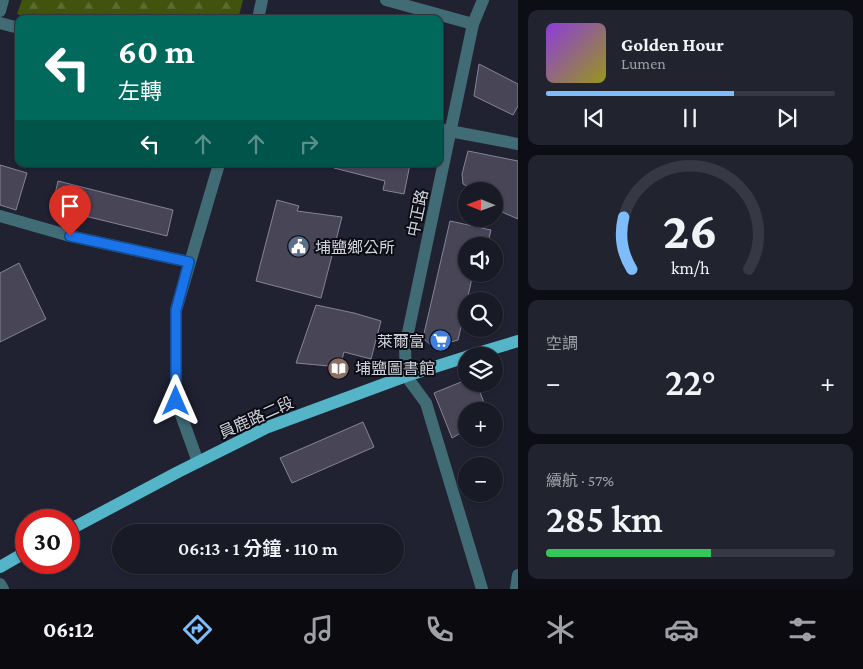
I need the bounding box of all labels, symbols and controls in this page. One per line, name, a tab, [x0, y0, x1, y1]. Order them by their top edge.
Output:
text: 60 m	[118, 32, 195, 71]
text: Golden Hour	[621, 34, 724, 55]
icon: left	[35, 35, 100, 100]
text: Lumen	[621, 55, 666, 72]
text: 左轉	[118, 79, 162, 104]
icon: previous	[580, 104, 608, 132]
icon: pause	[676, 104, 704, 132]
icon: next	[773, 104, 801, 132]
icon: left	[136, 130, 164, 158]
icon: ahead	[189, 130, 217, 158]
icon: ahead	[242, 130, 270, 158]
icon: right	[295, 130, 323, 158]
north arrow	[458, 182, 502, 228]
map controls	[458, 182, 503, 502]
pin	[49, 185, 91, 236]
street label: 中正路	[404, 188, 431, 238]
icon: arrive	[56, 192, 84, 220]
text: 26	[663, 201, 718, 259]
public building icon: 埔鹽鄉公所	[287, 235, 311, 259]
button: sound	[458, 237, 503, 282]
place label: 埔鹽鄉公所	[315, 239, 395, 256]
text: km/h	[671, 258, 710, 278]
button: search	[458, 292, 503, 337]
supermarket icon: 萊爾富	[429, 329, 453, 353]
place label: 萊爾富	[377, 333, 425, 350]
text: 空調	[546, 335, 578, 352]
button: layers	[458, 347, 503, 392]
library icon: 埔鹽圖書館	[327, 356, 351, 380]
place label: 埔鹽圖書館	[355, 360, 435, 377]
text: 22°	[665, 361, 716, 403]
text: −	[546, 367, 561, 398]
text: +	[820, 367, 835, 398]
position arrow	[149, 374, 201, 426]
street label: 員鹿路二段	[216, 393, 296, 441]
button: +	[458, 402, 503, 447]
button: −	[458, 457, 503, 502]
text: 續航 · 57%	[546, 472, 614, 489]
text: 285 km	[546, 498, 663, 540]
speed limit sign: 30	[15, 509, 80, 574]
text: 06:13 · 1 分鐘 · 110 m	[178, 538, 338, 559]
icon: directions	[180, 612, 215, 647]
icon: music	[301, 612, 336, 647]
icon: phone	[422, 612, 457, 647]
icon: climate	[543, 612, 578, 647]
icon: car	[664, 612, 699, 647]
icon: filters	[785, 612, 820, 647]
text: 06:12	[43, 617, 94, 642]

